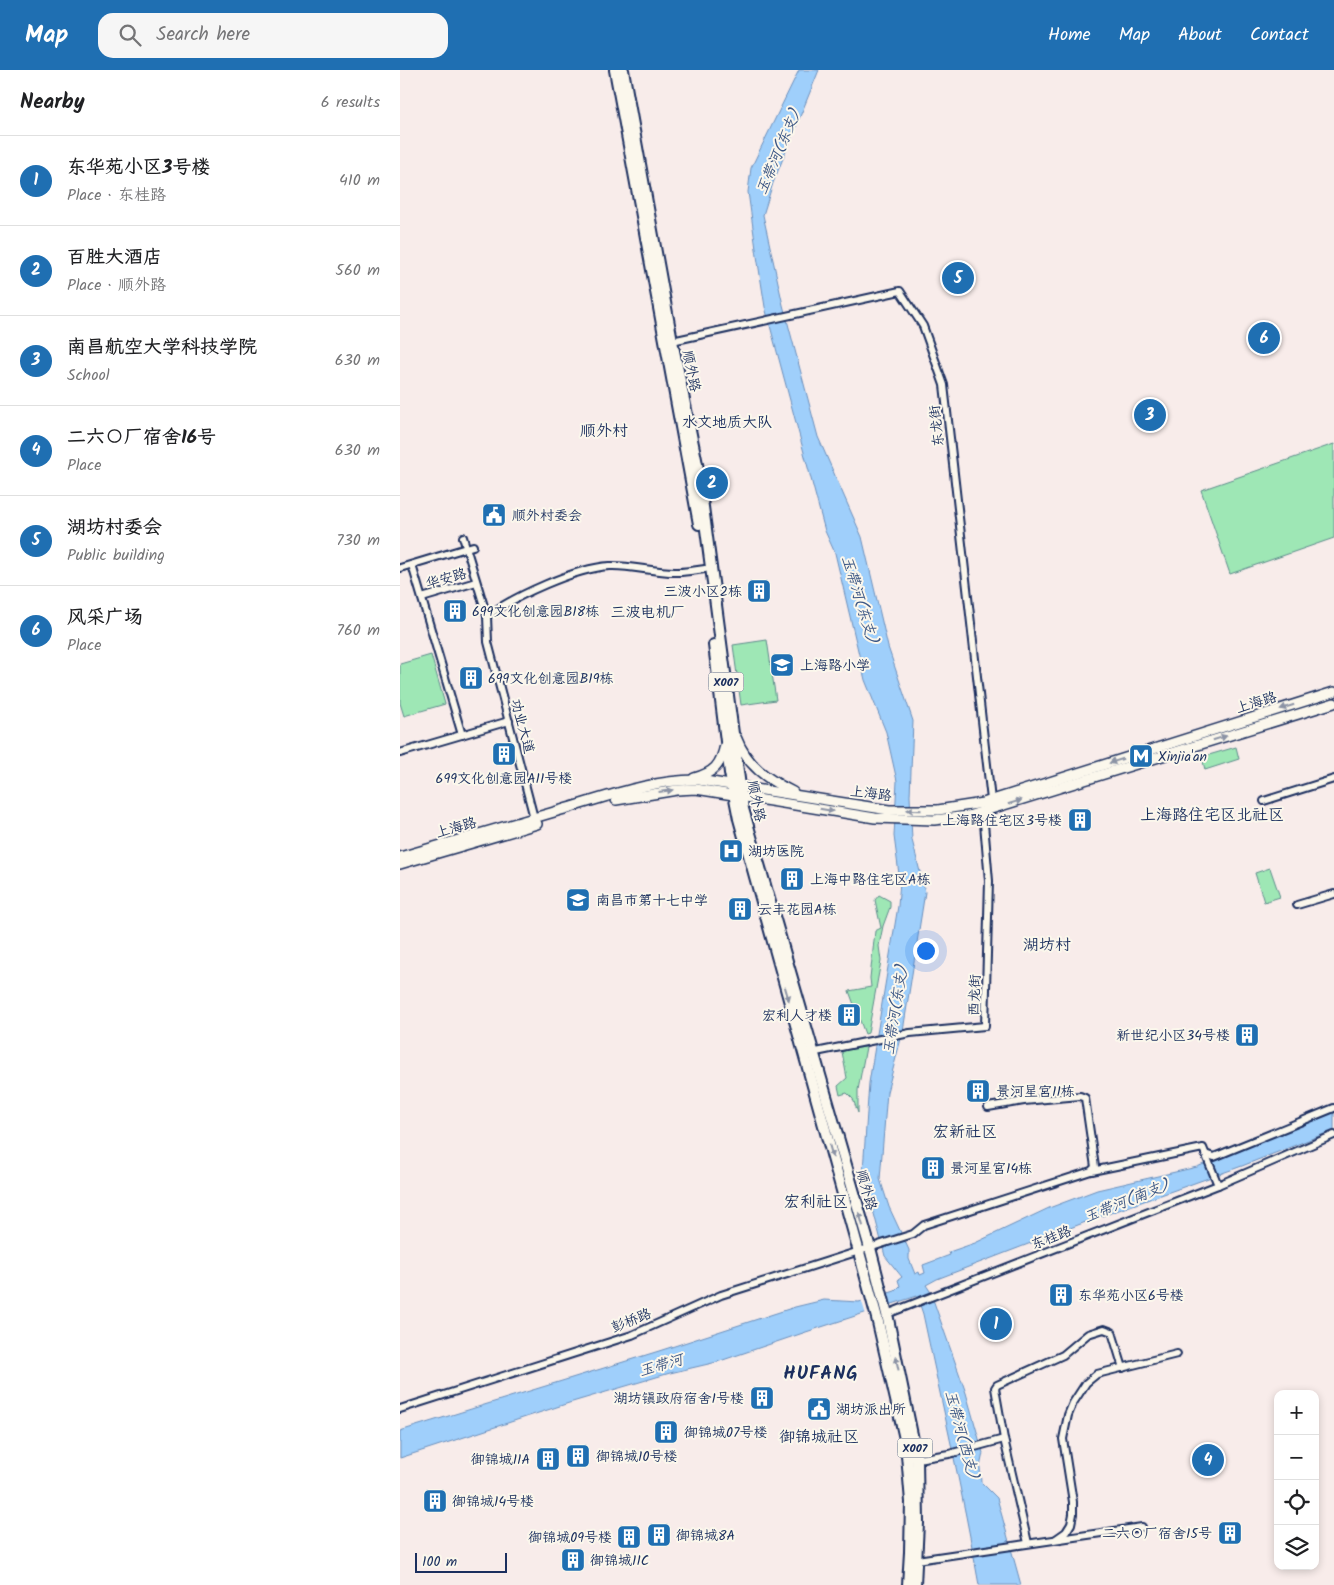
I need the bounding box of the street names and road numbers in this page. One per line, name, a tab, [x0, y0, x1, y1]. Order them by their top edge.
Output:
street label: 顺外路	[676, 348, 706, 394]
street label: 东龙街	[924, 404, 950, 448]
street label: 华安路	[423, 563, 469, 595]
road number: X007	[708, 672, 744, 692]
street label: 上海路	[1233, 686, 1280, 720]
street label: 功业大道	[504, 696, 540, 756]
street label: 顺外路	[741, 778, 771, 824]
street label: 上海路	[849, 781, 893, 807]
street label: 上海路	[433, 812, 479, 844]
street label: 西龙街	[963, 974, 987, 1016]
street label: 顺外路	[850, 1167, 882, 1213]
street label: 东桂路	[1028, 1220, 1075, 1256]
street label: 彭桥路	[608, 1303, 655, 1339]
road number: X007	[898, 1439, 932, 1458]

